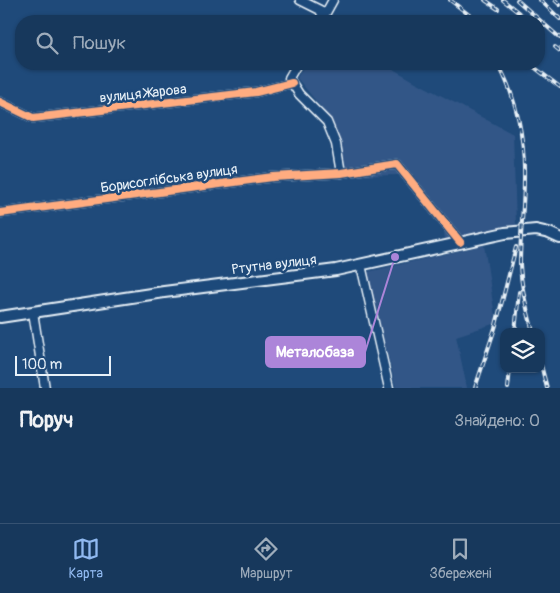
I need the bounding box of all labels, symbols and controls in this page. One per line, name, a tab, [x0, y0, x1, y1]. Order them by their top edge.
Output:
search box	[15, 15, 545, 70]
icon: search	[33, 29, 61, 57]
text: Пошук	[73, 31, 126, 55]
street label: вулиця Жарова	[99, 80, 187, 107]
street label: Борисоглібська вулиця	[99, 160, 239, 197]
street label: Ртутна вулиця	[231, 251, 317, 278]
map controls	[500, 328, 545, 373]
button: layers	[500, 328, 545, 373]
callout: Металобаза	[266, 337, 365, 367]
text: Металобаза	[276, 343, 354, 362]
scale bar	[15, 353, 111, 376]
text: 100 m	[22, 356, 62, 373]
text: Поруч	[20, 407, 73, 434]
text: Знайдено: 0	[455, 411, 540, 431]
tab: Карта	[68, 535, 103, 582]
tab: Маршрут	[240, 535, 293, 582]
tab: Збережені	[429, 535, 492, 582]

